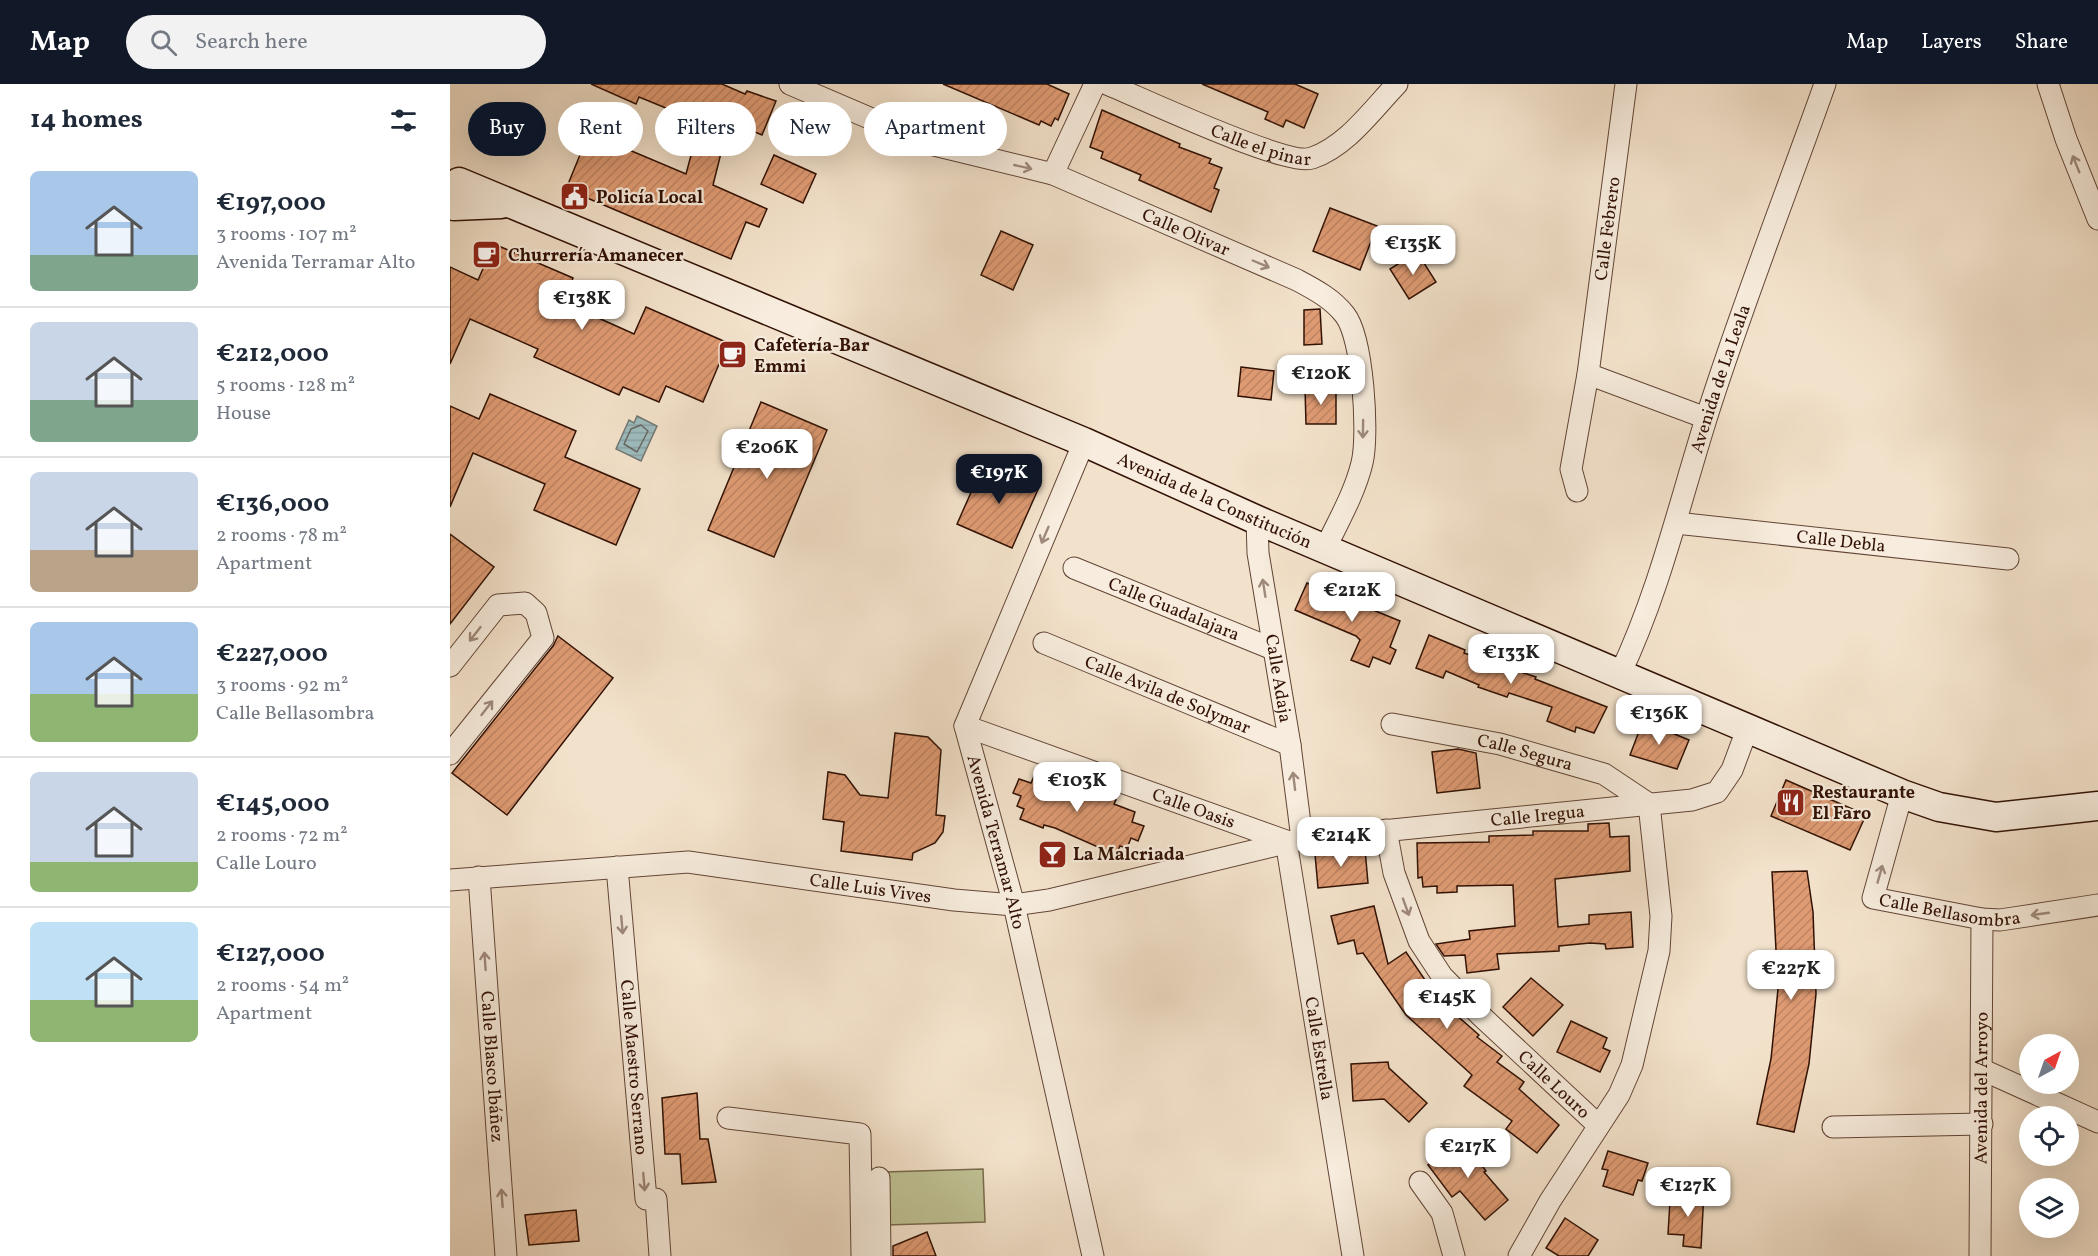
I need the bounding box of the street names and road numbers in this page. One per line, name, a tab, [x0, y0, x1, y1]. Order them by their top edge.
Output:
street label: Calle el pinar	[1206, 119, 1312, 173]
street label: Calle Febrero	[1589, 175, 1628, 282]
street label: Calle Olivar	[1138, 203, 1234, 263]
street label: Avenida de La Leala	[1685, 301, 1758, 457]
street label: Avenida de la Constitución	[1113, 448, 1315, 556]
street label: Calle Debla	[1795, 525, 1887, 560]
street label: Calle Guadalajara	[1104, 572, 1243, 648]
street label: Calle Adaja	[1258, 632, 1297, 725]
street label: Calle Avila de Solymar	[1080, 650, 1254, 741]
street label: Calle Segura	[1475, 729, 1575, 778]
street label: Avenida Terramar Alto	[959, 752, 1030, 932]
street label: Calle Oasis	[1148, 783, 1238, 836]
street label: Calle Iregua	[1490, 800, 1586, 834]
street label: Calle Luis Vives	[808, 869, 933, 911]
street label: Calle Bellasombra	[1877, 888, 2022, 934]
street label: Calle Maestro Serrano	[613, 979, 653, 1156]
street label: Calle Blasco Ibáñez	[473, 990, 509, 1143]
street label: Calle Estrella	[1297, 995, 1339, 1102]
street label: Avenida del Arroyo	[1970, 1012, 1995, 1164]
street label: Calle Louro	[1512, 1045, 1595, 1125]

